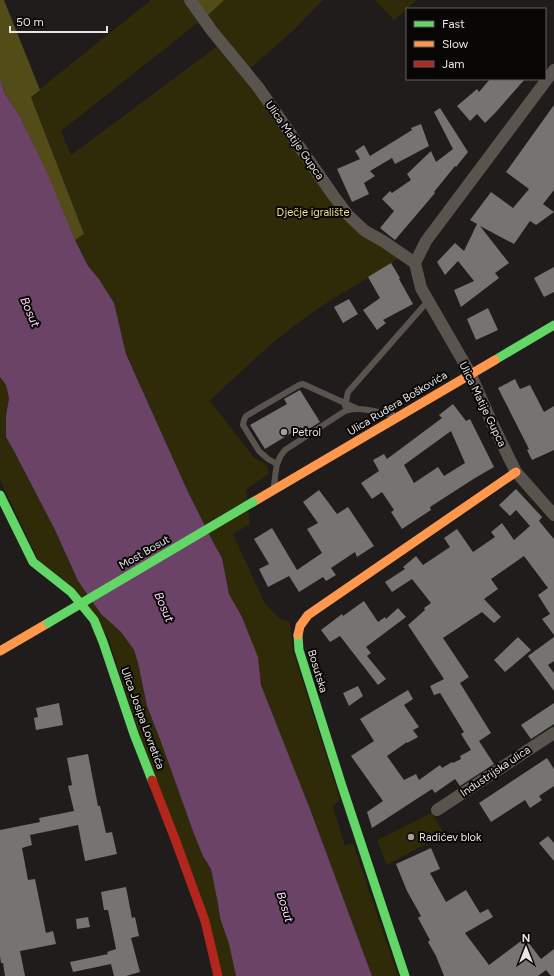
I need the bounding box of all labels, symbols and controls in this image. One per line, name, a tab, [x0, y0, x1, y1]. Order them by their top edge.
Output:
scale bar	[10, 8, 107, 34]
legend	[406, 8, 546, 80]
text: 50 m	[16, 15, 44, 29]
text: Fast	[442, 17, 465, 31]
text: Slow	[442, 37, 469, 51]
text: Jam	[442, 57, 465, 71]
street label: Ulica Matije Gupca	[263, 99, 327, 182]
park label: Dječje igralište	[277, 206, 349, 219]
water label: Bosut	[17, 295, 43, 329]
street label: Ulica Matije Gupca	[456, 360, 509, 449]
street label: Ulica Ruđera Boškovića	[345, 368, 450, 438]
place label: Petrol	[292, 426, 321, 439]
marker: Petrol	[279, 427, 289, 437]
street label: Most Bosut	[117, 533, 172, 572]
water label: Bosut	[151, 590, 177, 624]
street label: Bosutska	[305, 648, 330, 694]
street label: Ulica Josipa Lovretića	[118, 666, 167, 771]
street label: Industrijska ulica	[458, 743, 533, 800]
place label: Radićev blok	[419, 831, 482, 844]
marker: Radićev blok	[406, 832, 416, 842]
water label: Bosut	[274, 890, 297, 924]
north arrow	[506, 928, 546, 968]
text: N	[522, 932, 530, 945]

